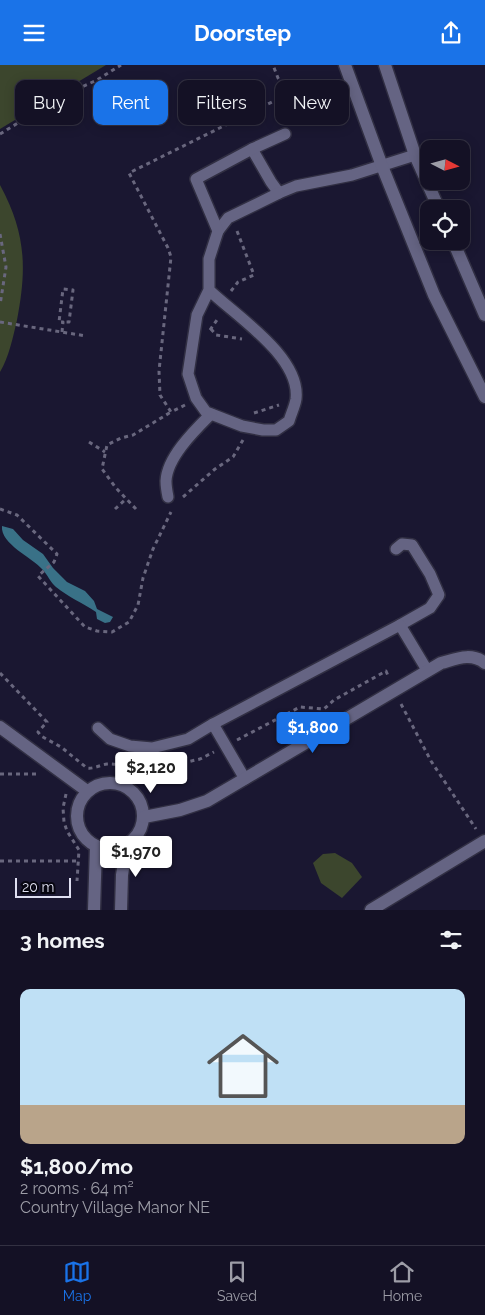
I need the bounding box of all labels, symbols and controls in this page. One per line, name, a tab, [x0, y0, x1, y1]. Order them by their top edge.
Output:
icon: menu	[20, 19, 48, 47]
icon: share	[437, 19, 465, 47]
text: Doorstep	[194, 20, 291, 46]
chip: Buy	[15, 80, 83, 125]
chip: Rent	[93, 80, 168, 125]
chip: Filters	[178, 80, 265, 125]
chip: New	[275, 80, 349, 125]
north arrow	[420, 140, 470, 190]
map controls	[420, 140, 470, 250]
button: locate	[420, 200, 470, 250]
pin: $1,800	[272, 711, 354, 754]
text: $1,800	[287, 718, 339, 737]
pin: $2,120	[110, 751, 192, 794]
text: $2,120	[126, 758, 176, 777]
pin: $1,970	[95, 835, 177, 878]
text: $1,970	[111, 842, 161, 861]
scale bar	[15, 875, 71, 898]
text: 20 m	[22, 879, 54, 895]
icon: filters	[437, 926, 465, 954]
text: 3 homes	[20, 928, 105, 953]
icon: home	[198, 1021, 288, 1111]
text: $1,800/mo	[20, 1154, 133, 1179]
text: 2 rooms · 64 m²	[20, 1179, 134, 1198]
text: Country Village Manor NE	[20, 1198, 210, 1217]
tab: Map	[63, 1258, 91, 1304]
tab: Saved	[217, 1258, 257, 1304]
tab: Home	[383, 1258, 422, 1304]

